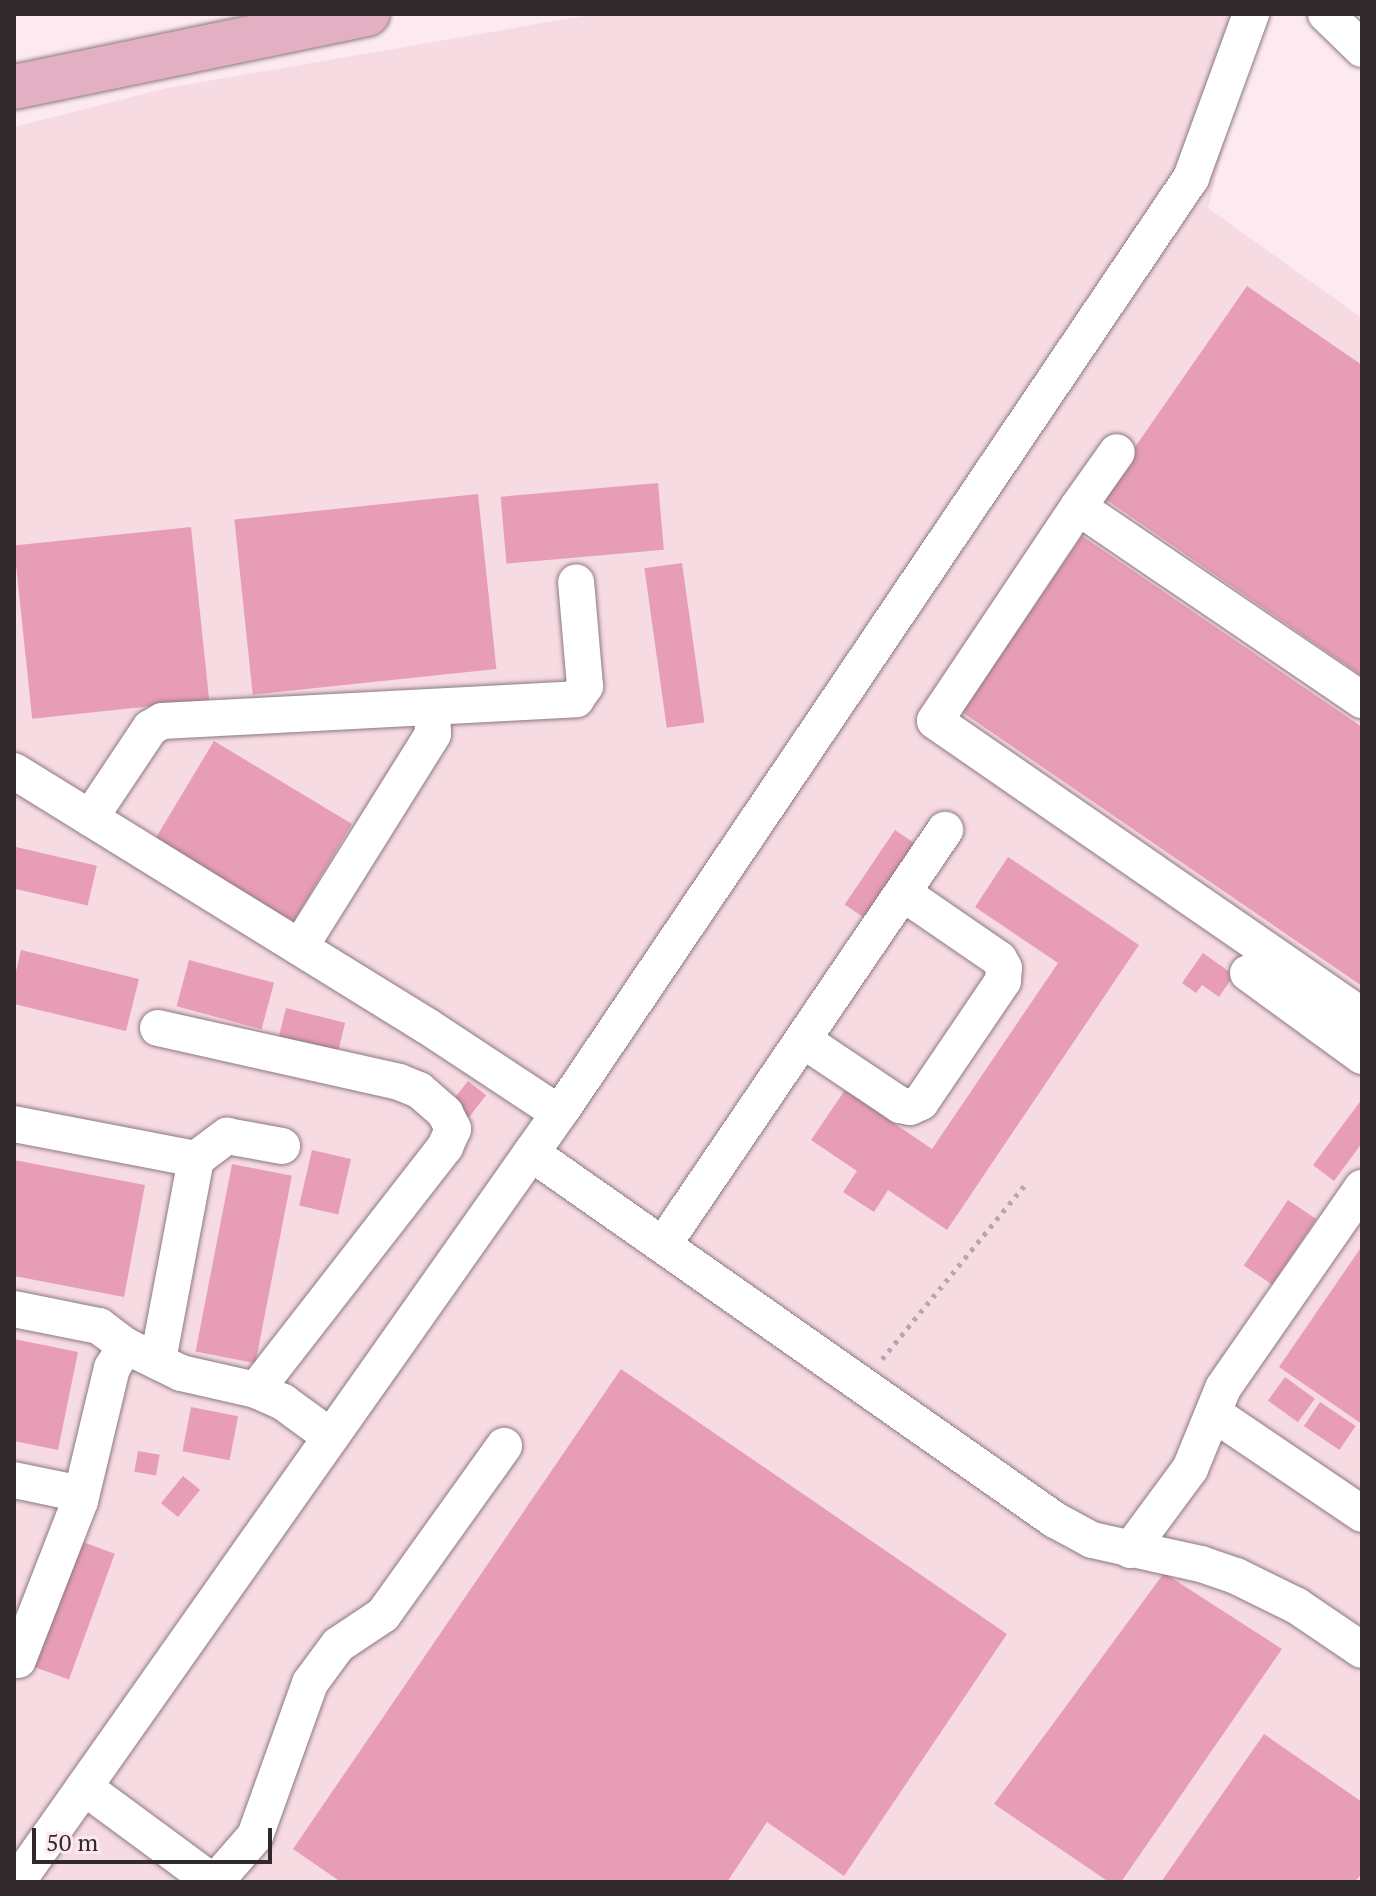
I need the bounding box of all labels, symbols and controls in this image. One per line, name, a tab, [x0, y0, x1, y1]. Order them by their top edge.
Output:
scale bar	[36, 1812, 276, 1862]
text: 50 m	[46, 1826, 98, 1858]

